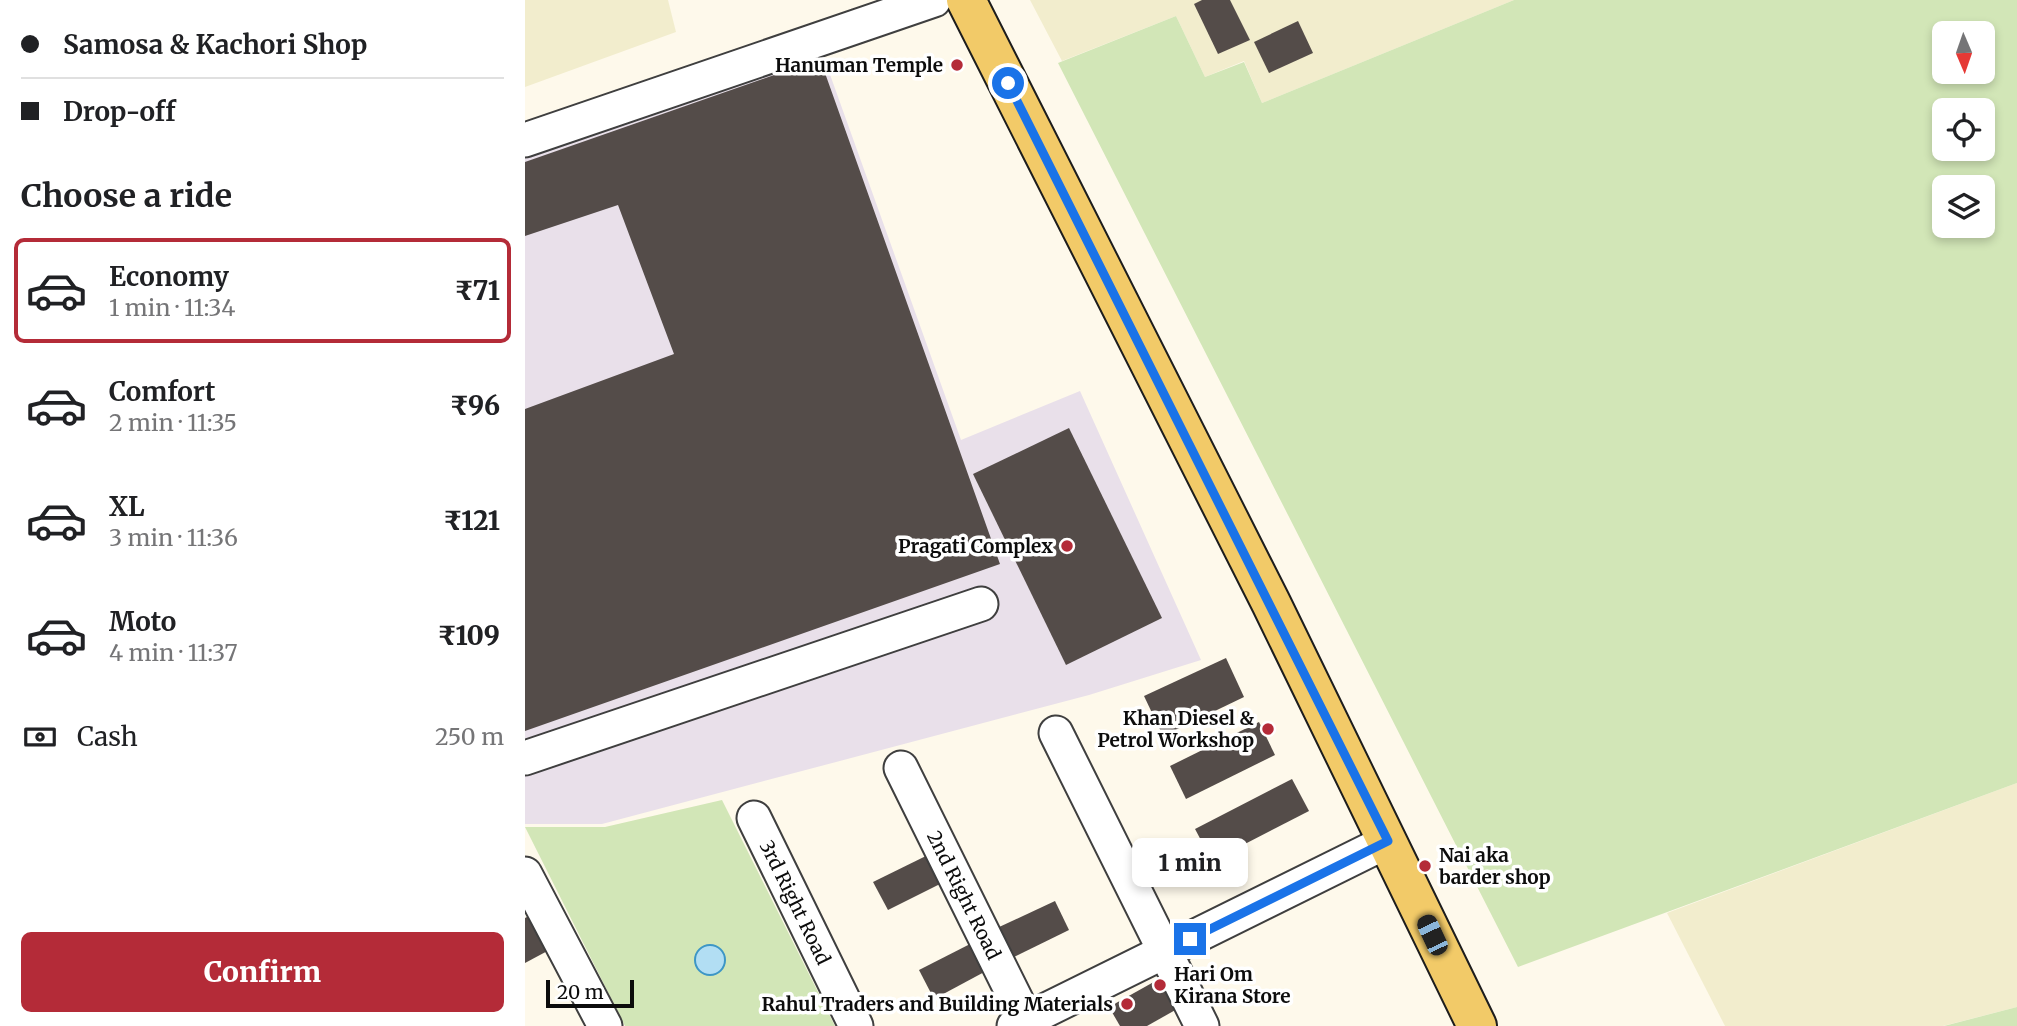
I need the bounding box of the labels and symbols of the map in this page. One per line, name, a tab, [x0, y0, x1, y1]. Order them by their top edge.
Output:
north arrow	[1932, 21, 1995, 84]
place label: Hanuman Temple	[775, 53, 943, 77]
marker: Hanuman Temple	[949, 57, 965, 73]
route start	[992, 67, 1024, 99]
place label: Pragati Complex	[898, 534, 1053, 558]
marker: Pragati Complex	[1059, 538, 1075, 554]
place label: Khan Diesel & Petrol Workshop	[1097, 706, 1254, 752]
marker: Khan Diesel & Petrol Workshop	[1260, 721, 1276, 737]
street label: 2nd Right Road	[922, 827, 1006, 964]
street label: 3rd Right Road	[755, 836, 836, 968]
callout: 1 min	[1132, 838, 1248, 886]
place label: Nai aka barder shop	[1439, 843, 1551, 889]
marker: Nai aka barder shop	[1417, 858, 1433, 874]
car	[1414, 912, 1451, 958]
route end	[1174, 923, 1206, 955]
place label: Hari Om Kirana Store	[1174, 962, 1291, 1008]
scale bar	[546, 977, 633, 1009]
marker: Hari Om Kirana Store	[1152, 977, 1168, 993]
place label: Rahul Traders and Building Materials	[762, 992, 1113, 1016]
marker: Rahul Traders and Building Materials	[1119, 996, 1135, 1012]

